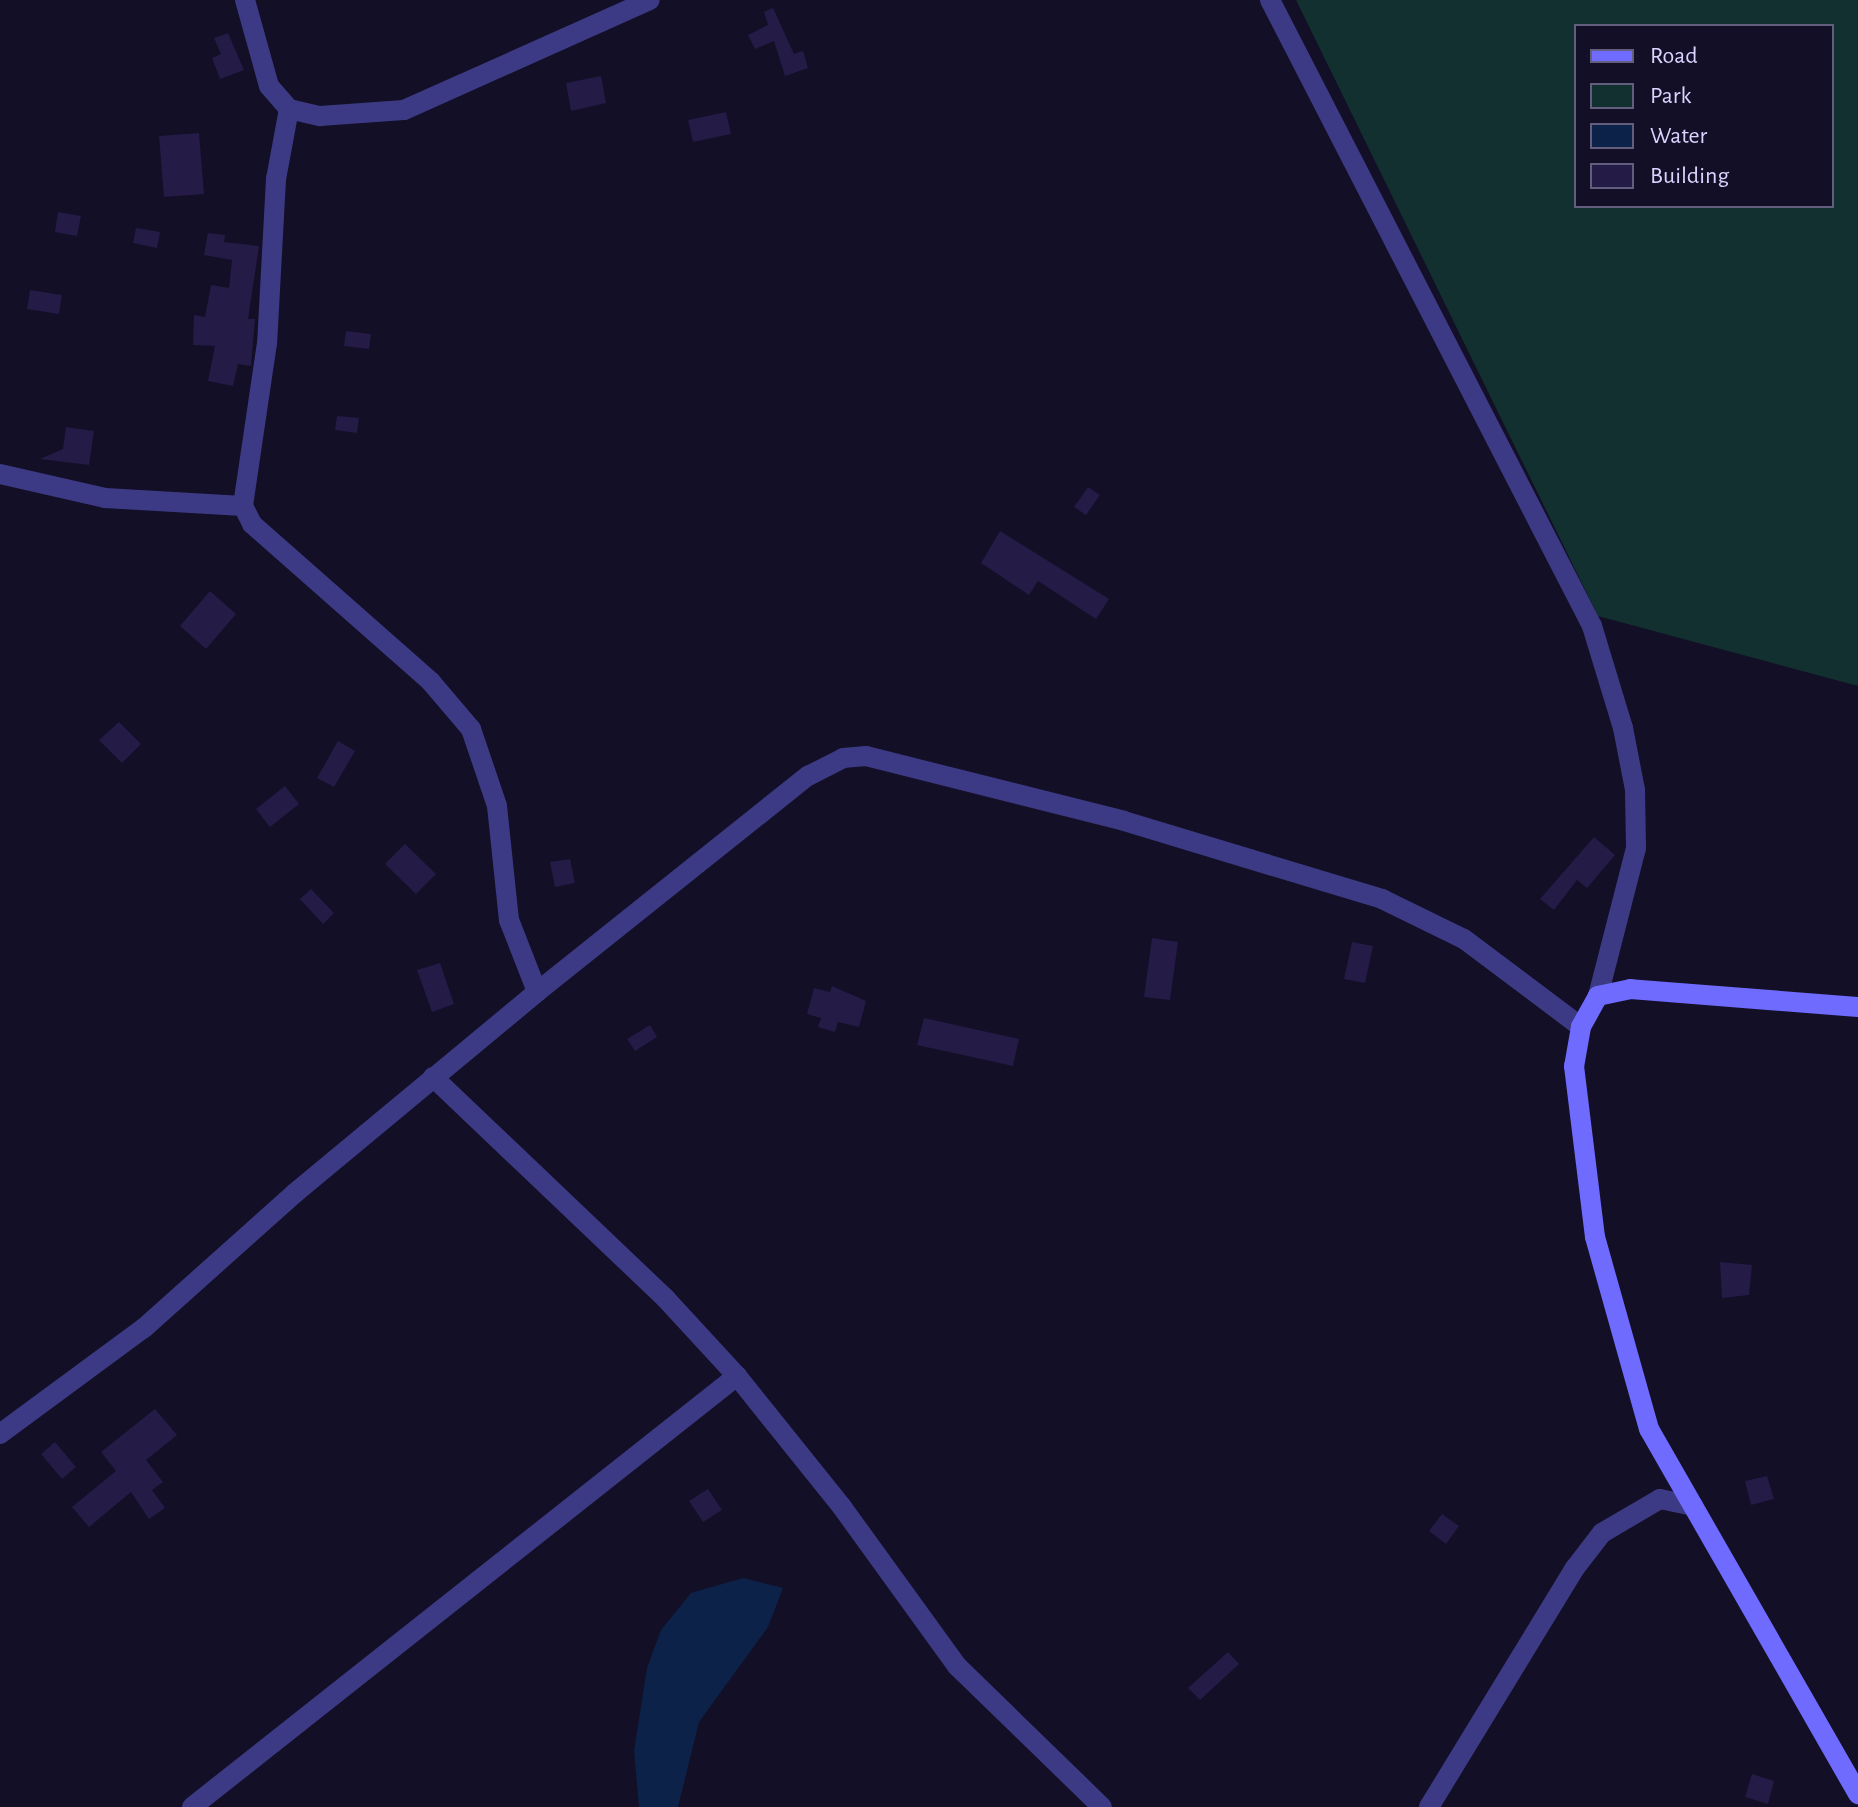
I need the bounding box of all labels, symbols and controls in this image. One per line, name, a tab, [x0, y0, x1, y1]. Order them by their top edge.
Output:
legend	[1574, 24, 1834, 208]
text: Road	[1650, 44, 1698, 68]
text: Park	[1650, 84, 1691, 108]
text: Water	[1650, 124, 1707, 148]
text: Building	[1650, 164, 1729, 188]

